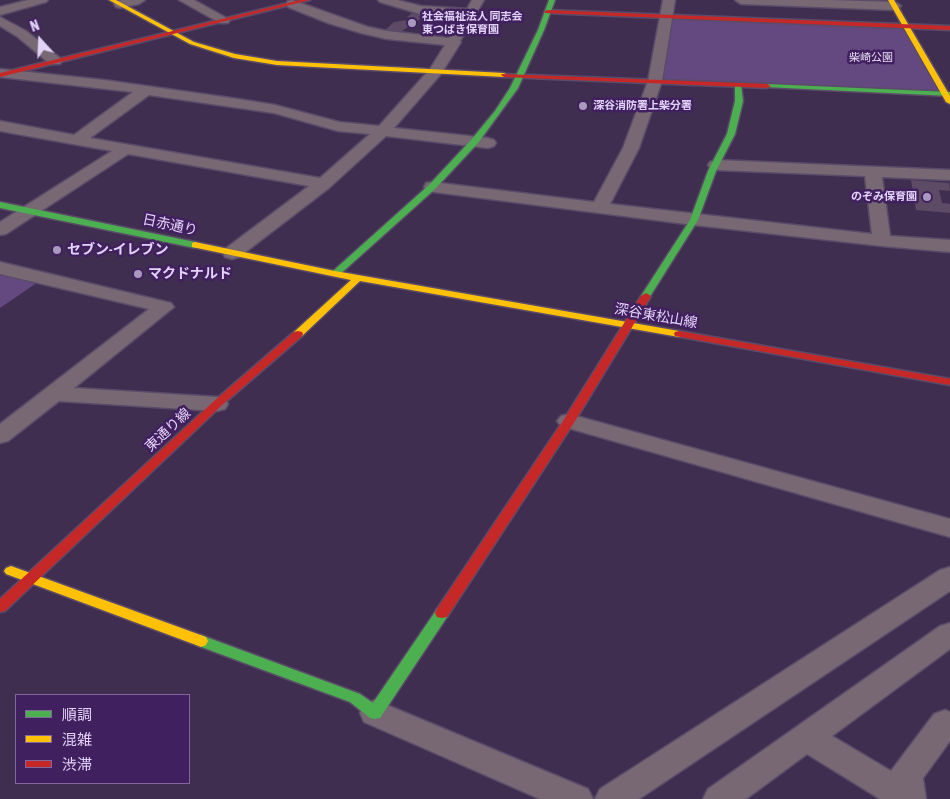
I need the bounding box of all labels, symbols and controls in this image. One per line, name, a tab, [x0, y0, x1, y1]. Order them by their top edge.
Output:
place label: 社会福祉法人 同志会 東つばき保育園	[422, 10, 523, 36]
north arrow	[15, 15, 65, 65]
text: N	[28, 17, 41, 35]
marker: 社会福祉法人 同志会 東つばき保育園	[406, 17, 418, 29]
park label: 柴崎公園	[849, 51, 893, 65]
place label: 深谷消防署上柴分署	[593, 99, 692, 113]
marker: 深谷消防署上柴分署	[577, 100, 589, 112]
place label: のぞみ保育園	[851, 190, 917, 204]
marker: のぞみ保育園	[921, 191, 933, 203]
street label: 日赤通り	[141, 211, 199, 239]
place label: セブン-イレブン	[67, 242, 168, 258]
marker: セブン-イレブン	[51, 244, 63, 256]
place label: マクドナルド	[148, 266, 232, 282]
marker: マクドナルド	[132, 268, 144, 280]
street label: 深谷東松山線	[613, 300, 699, 332]
street label: 東通り線	[142, 405, 194, 455]
legend	[15, 694, 190, 784]
text: 順調	[62, 706, 92, 723]
text: 混雑	[62, 731, 92, 748]
text: 渋滞	[62, 756, 92, 773]

